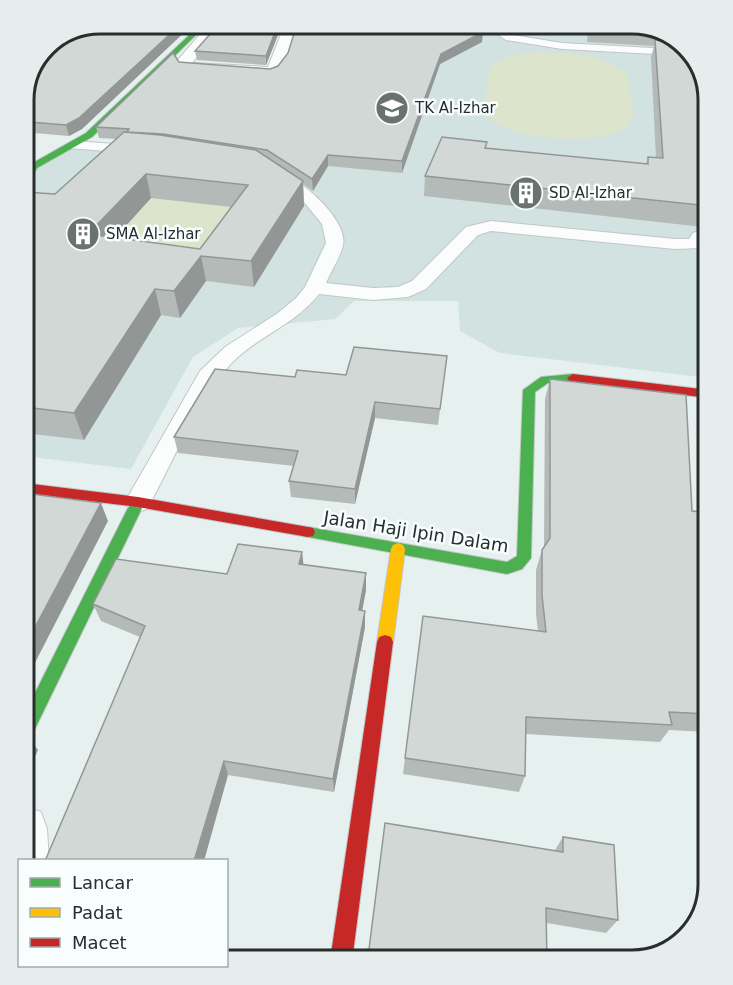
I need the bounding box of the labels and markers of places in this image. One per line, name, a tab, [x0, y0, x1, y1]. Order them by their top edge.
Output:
school or university icon: TK Al-Izhar	[374, 90, 410, 126]
place label: TK Al-Izhar	[414, 99, 497, 117]
building icon: SD Al-Izhar	[508, 175, 544, 211]
place label: SD Al-Izhar	[549, 184, 633, 202]
building icon: SMA Al-Izhar	[65, 216, 101, 252]
place label: SMA Al-Izhar	[106, 225, 201, 243]

